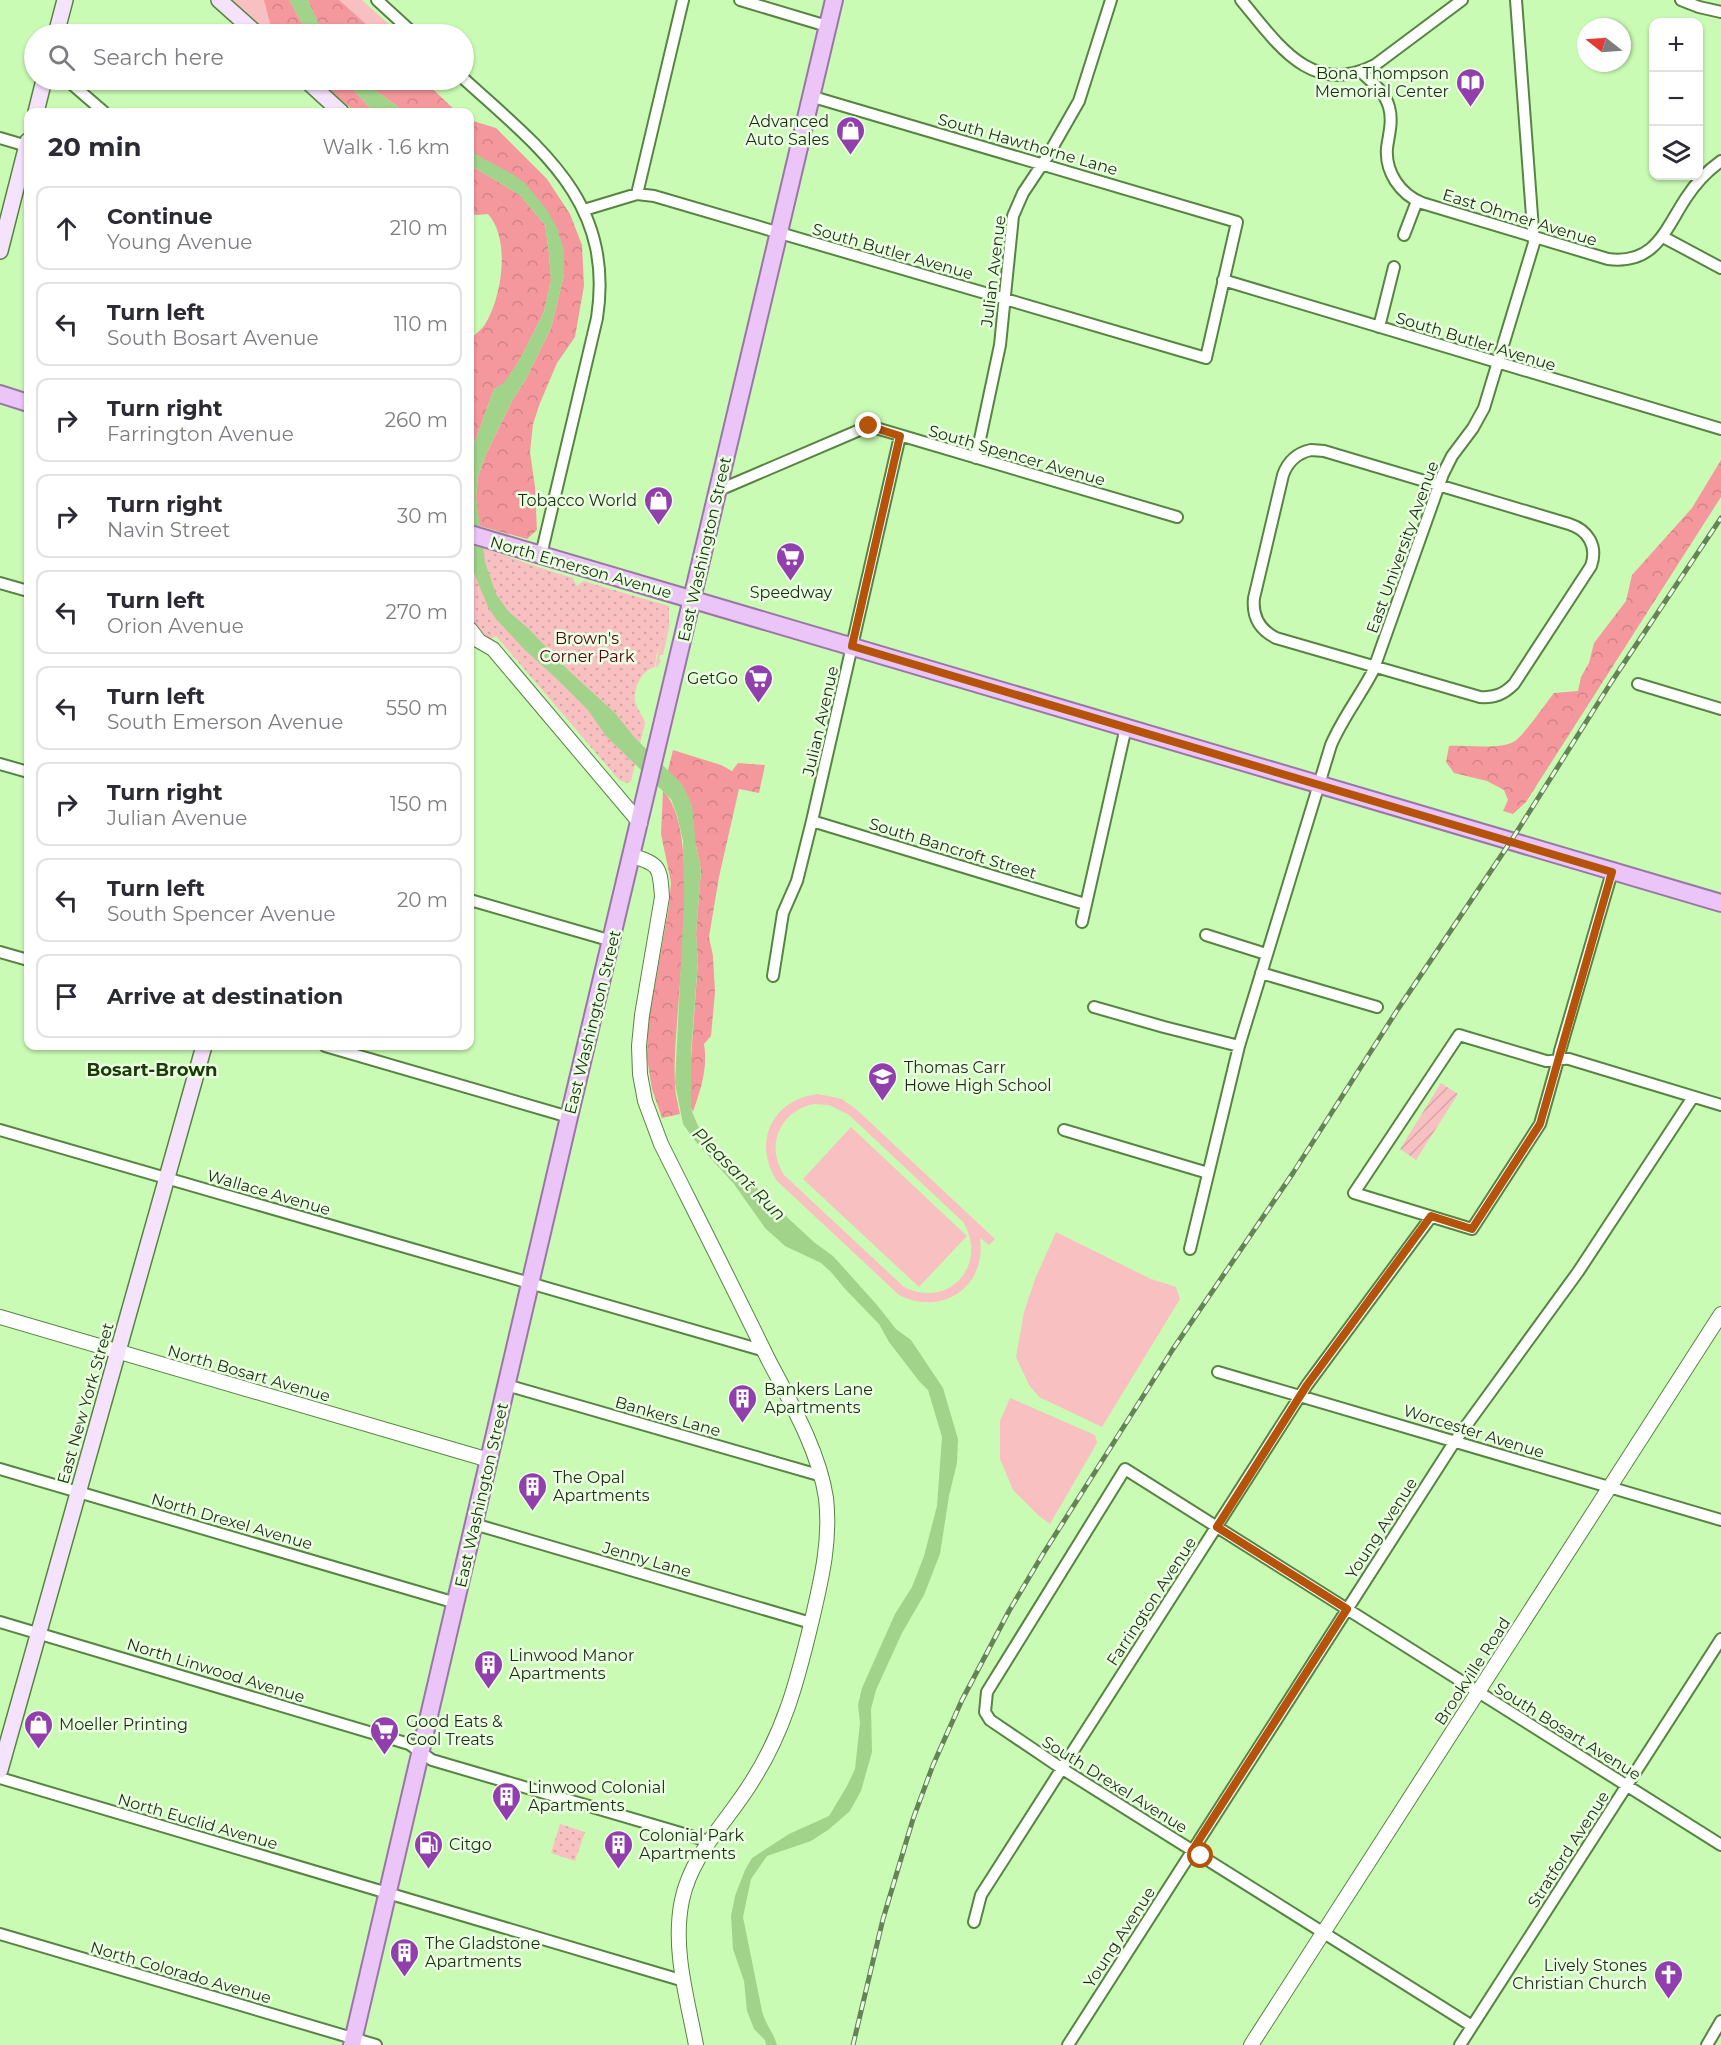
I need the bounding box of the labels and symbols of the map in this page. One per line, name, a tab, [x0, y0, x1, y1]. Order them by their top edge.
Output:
north arrow	[1577, 18, 1631, 72]
place label: Bona Thompson Memorial Center	[1315, 64, 1449, 101]
library icon: Bona Thompson Memorial Center	[1454, 66, 1486, 108]
street label: South Hawthorne Lane	[936, 110, 1120, 179]
place label: Advanced Auto Sales	[745, 112, 829, 149]
shop icon: Advanced Auto Sales	[834, 114, 866, 156]
street label: East Ohmer Avenue	[1440, 185, 1599, 250]
street label: Julian Avenue	[977, 214, 1010, 329]
street label: South Butler Avenue	[810, 219, 975, 284]
street label: South Butler Avenue	[1394, 308, 1558, 375]
route end	[855, 412, 881, 438]
street label: South Spencer Avenue	[926, 421, 1107, 490]
street label: East Washington Street	[674, 454, 735, 643]
street label: East University Avenue	[1362, 458, 1443, 636]
shop icon: Tobacco World	[642, 484, 674, 526]
place label: Tobacco World	[518, 491, 637, 510]
street label: North Emerson Avenue	[488, 532, 674, 603]
supermarket icon: Speedway	[775, 540, 807, 582]
place label: Speedway	[750, 583, 833, 602]
park label: Brown's Corner Park	[540, 629, 635, 666]
supermarket icon: GetGo	[743, 662, 775, 704]
street label: Julian Avenue	[798, 664, 842, 779]
place label: GetGo	[687, 669, 738, 688]
street label: South Bancroft Street	[867, 814, 1039, 883]
street label: East Washington Street	[560, 928, 625, 1116]
place label: Thomas Carr Howe High School	[904, 1058, 1052, 1095]
district label: Bosart-Brown	[86, 1059, 218, 1081]
school or university icon: Thomas Carr Howe High School	[867, 1060, 899, 1102]
water label: Pleasant Run	[688, 1123, 790, 1225]
street label: Wallace Avenue	[205, 1166, 333, 1219]
street label: East New York Street	[53, 1320, 118, 1486]
street label: North Bosart Avenue	[165, 1341, 332, 1406]
place label: Bankers Lane Apartments	[764, 1380, 873, 1417]
building icon: Bankers Lane Apartments	[727, 1382, 759, 1424]
street label: Bankers Lane	[613, 1392, 723, 1441]
street label: East Washington Street	[451, 1400, 512, 1589]
street label: Worcester Avenue	[1401, 1401, 1547, 1462]
place label: The Opal Apartments	[553, 1468, 650, 1505]
building icon: The Opal Apartments	[516, 1470, 548, 1512]
street label: Young Avenue	[1342, 1474, 1421, 1582]
street label: North Drexel Avenue	[149, 1489, 315, 1554]
street label: Farrington Avenue	[1103, 1533, 1200, 1669]
street label: Jenny Lane	[599, 1538, 693, 1581]
street label: Brookville Road	[1430, 1614, 1514, 1729]
street label: North Linwood Avenue	[125, 1634, 307, 1707]
place label: Linwood Manor Apartments	[509, 1646, 634, 1683]
building icon: Linwood Manor Apartments	[472, 1648, 504, 1690]
street label: South Bosart Avenue	[1491, 1679, 1645, 1784]
shop icon: Moeller Printing	[22, 1708, 54, 1750]
place label: Good Eats & Cool Treats	[406, 1712, 503, 1749]
supermarket icon: Good Eats & Cool Treats	[369, 1714, 401, 1756]
place label: Moeller Printing	[59, 1715, 188, 1734]
street label: South Drexel Avenue	[1039, 1732, 1191, 1837]
place label: Linwood Colonial Apartments	[528, 1778, 666, 1815]
building icon: Linwood Colonial Apartments	[491, 1780, 523, 1822]
street label: Stratford Avenue	[1524, 1787, 1613, 1911]
street label: North Euclid Avenue	[116, 1790, 280, 1853]
place label: Colonial Park Apartments	[639, 1826, 744, 1863]
fuel station icon: Citgo	[412, 1828, 444, 1870]
building icon: Colonial Park Apartments	[602, 1828, 634, 1870]
place label: Citgo	[449, 1835, 492, 1854]
route start	[1187, 1842, 1213, 1868]
street label: Young Avenue	[1080, 1883, 1159, 1991]
place label: The Gladstone Apartments	[425, 1934, 540, 1971]
building icon: The Gladstone Apartments	[388, 1936, 420, 1978]
street label: North Colorado Avenue	[88, 1938, 273, 2007]
place label: Lively Stones Christian Church	[1512, 1956, 1647, 1993]
church icon: Lively Stones Christian Church	[1652, 1958, 1684, 2000]

